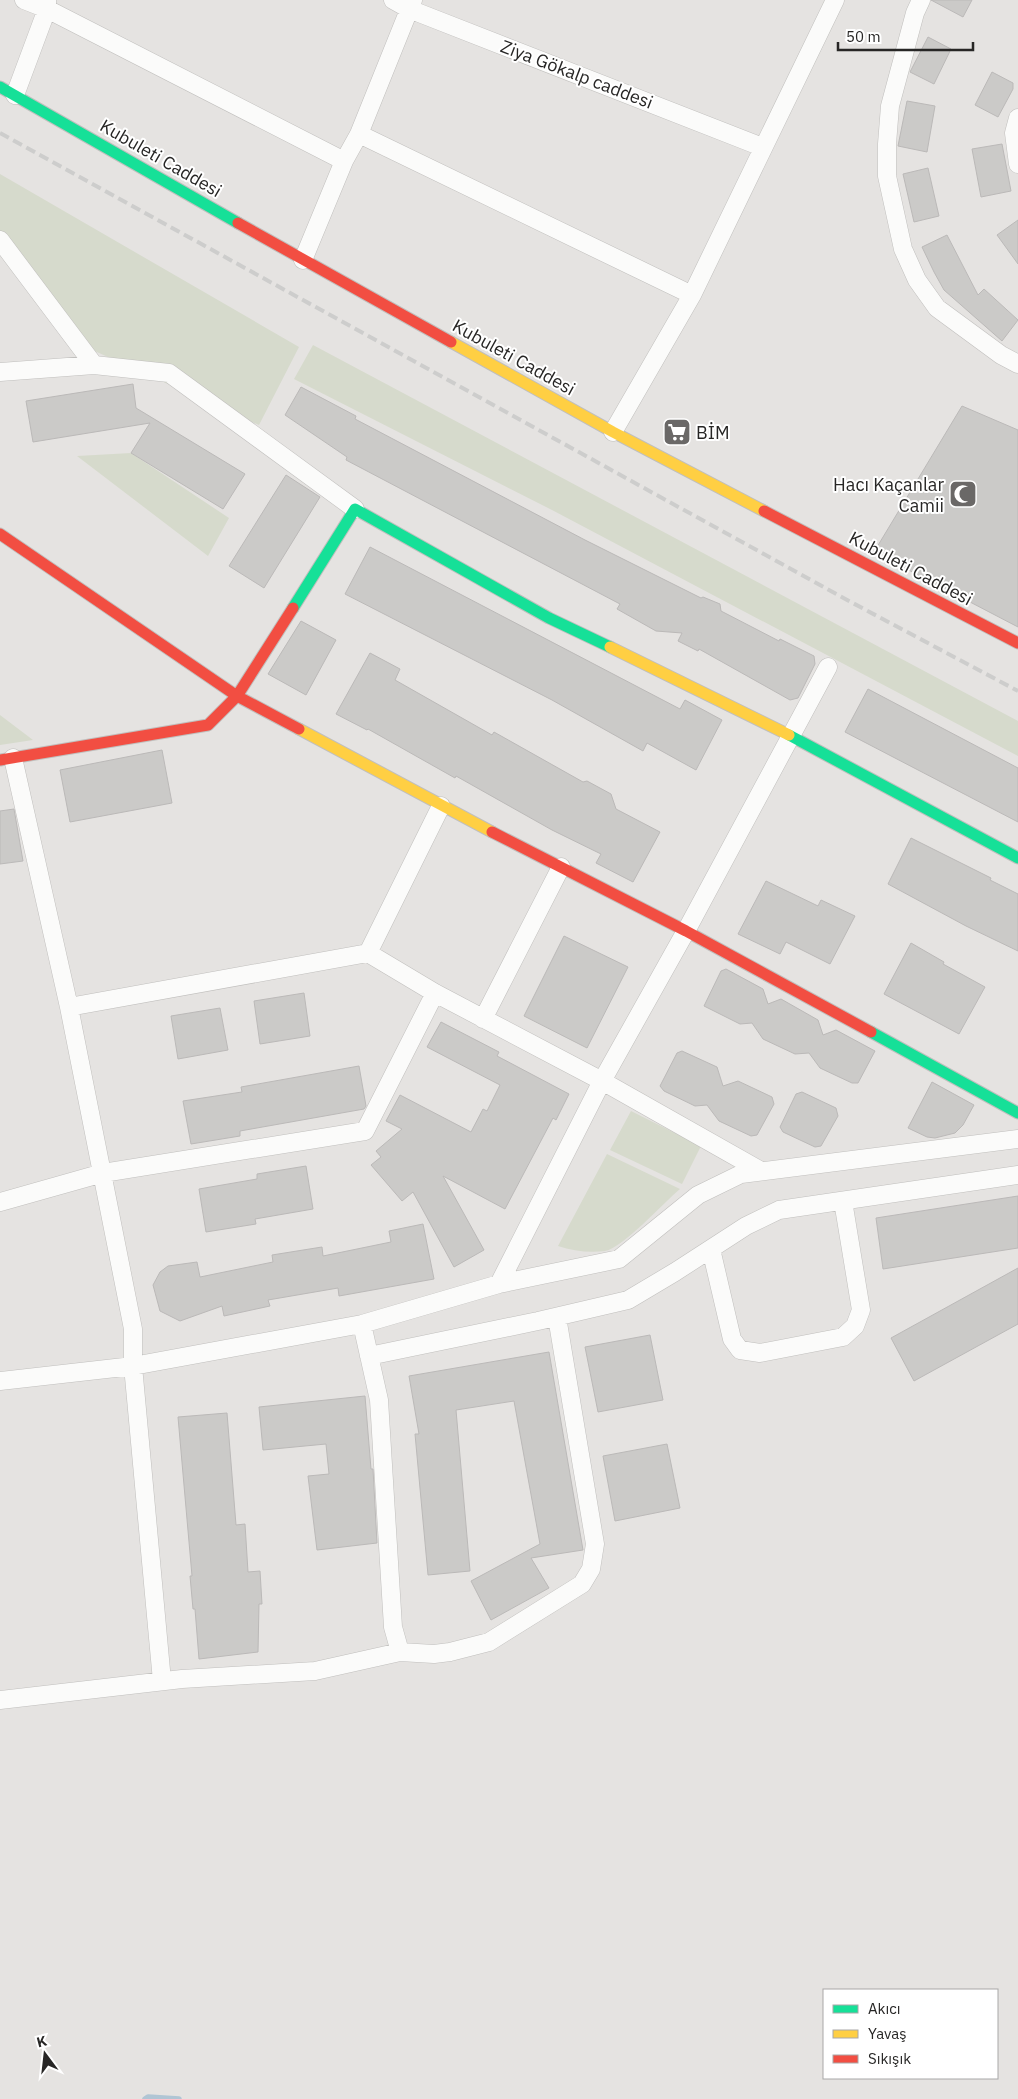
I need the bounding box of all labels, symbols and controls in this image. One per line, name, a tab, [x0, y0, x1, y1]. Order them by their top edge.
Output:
scale bar	[838, 20, 973, 52]
text: 50 m	[846, 27, 881, 46]
street label: Ziya Gökalp caddesi	[498, 34, 656, 114]
street label: Kubuleti Caddesi	[96, 114, 226, 202]
street label: Kubuleti Caddesi	[449, 314, 579, 400]
supermarket icon: BİM	[662, 417, 692, 447]
place label: BİM	[696, 421, 730, 444]
place label: Hacı Kaçanlar Camii	[833, 473, 944, 517]
mosque icon: Hacı Kaçanlar Camii	[948, 479, 978, 509]
street label: Kubuleti Caddesi	[845, 526, 977, 610]
legend	[823, 1989, 998, 2079]
text: Akıcı	[868, 1999, 901, 2018]
text: Yavaş	[868, 2024, 907, 2043]
north arrow	[20, 2029, 70, 2079]
text: K	[35, 2031, 49, 2051]
text: Sıkışık	[868, 2049, 911, 2068]

